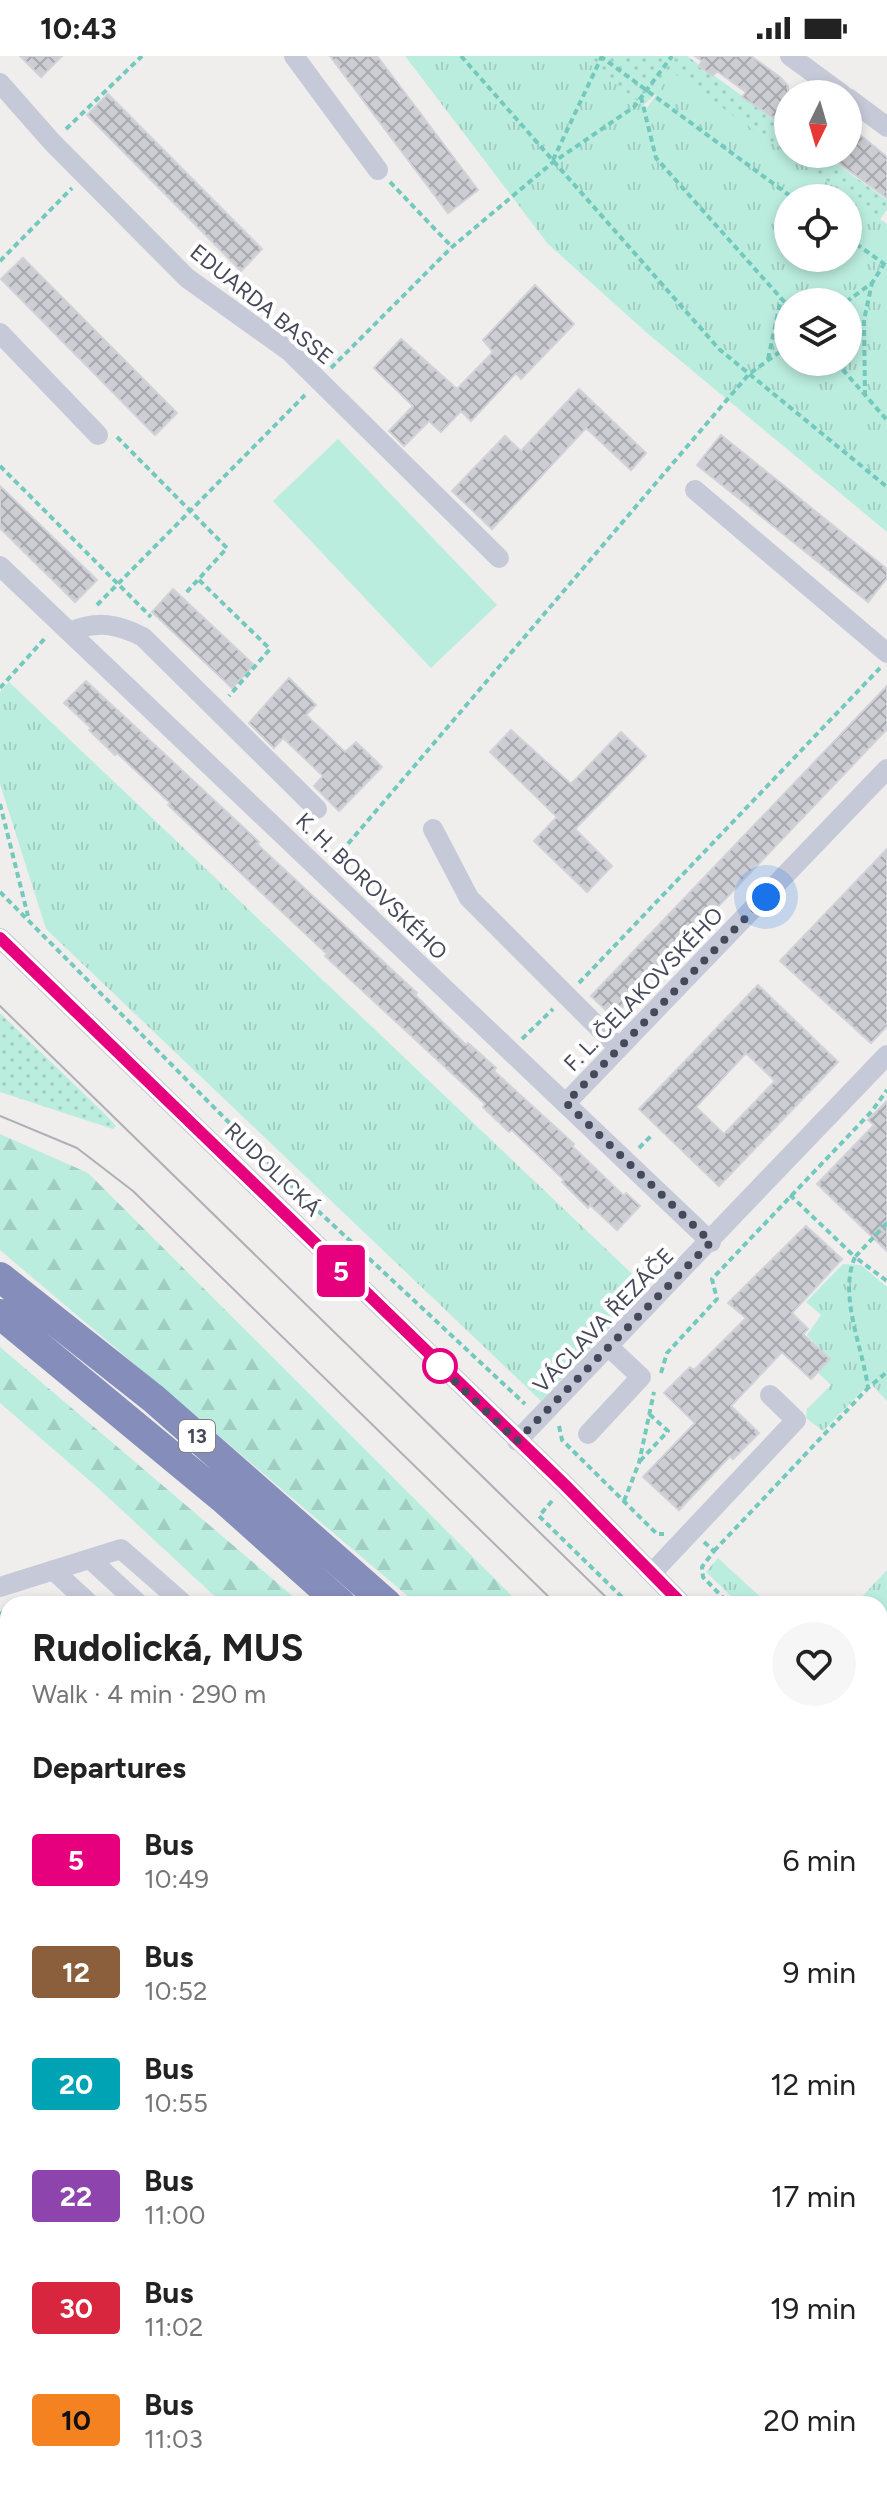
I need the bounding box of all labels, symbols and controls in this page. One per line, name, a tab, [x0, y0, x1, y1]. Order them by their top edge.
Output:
text: 10:43	[40, 10, 117, 47]
north arrow	[774, 80, 862, 168]
map controls	[774, 80, 862, 376]
button: locate	[774, 184, 862, 272]
street label: EDUARDA BASSE	[185, 238, 339, 370]
button: layers	[774, 288, 862, 376]
street label: K. H. BOROVSKÉHO	[290, 807, 453, 966]
your location	[746, 877, 786, 917]
street label: F. L. ČELAKOVSKÉHO	[558, 902, 729, 1077]
street label: RUDOLICKÁ	[219, 1117, 326, 1222]
street label: VÁCLAVA ŘEZÁČE	[527, 1242, 679, 1398]
line badge: 5	[315, 1245, 367, 1297]
text: 5	[333, 1254, 349, 1288]
unlabelled marker	[423, 1349, 457, 1383]
road number: 13	[179, 1420, 215, 1452]
button: heart	[772, 1622, 856, 1706]
text: Rudolická, MUS	[32, 1625, 304, 1671]
text: Walk · 4 min · 290 m	[32, 1678, 266, 1710]
text: Departures	[32, 1749, 186, 1786]
text: Bus	[144, 1826, 193, 1863]
text: 6 min	[782, 1842, 856, 1879]
text: 5	[68, 1843, 84, 1877]
text: 10:49	[144, 1863, 209, 1895]
text: Bus	[144, 1938, 193, 1975]
text: 9 min	[782, 1954, 856, 1991]
text: 12	[62, 1955, 90, 1989]
text: 10:52	[144, 1975, 207, 2007]
text: Bus	[144, 2050, 193, 2087]
text: 12 min	[770, 2066, 856, 2103]
text: 20	[59, 2067, 93, 2101]
text: 10:55	[144, 2087, 208, 2119]
text: Bus	[144, 2162, 193, 2199]
text: 17 min	[771, 2178, 856, 2215]
text: 22	[60, 2179, 92, 2213]
text: 11:00	[144, 2199, 205, 2231]
text: Bus	[144, 2274, 193, 2311]
text: 19 min	[770, 2290, 856, 2327]
text: 30	[59, 2291, 93, 2325]
text: 11:02	[144, 2311, 203, 2343]
text: Bus	[144, 2386, 193, 2423]
text: 20 min	[763, 2402, 856, 2439]
text: 10	[61, 2403, 91, 2437]
text: 11:03	[144, 2423, 203, 2455]

